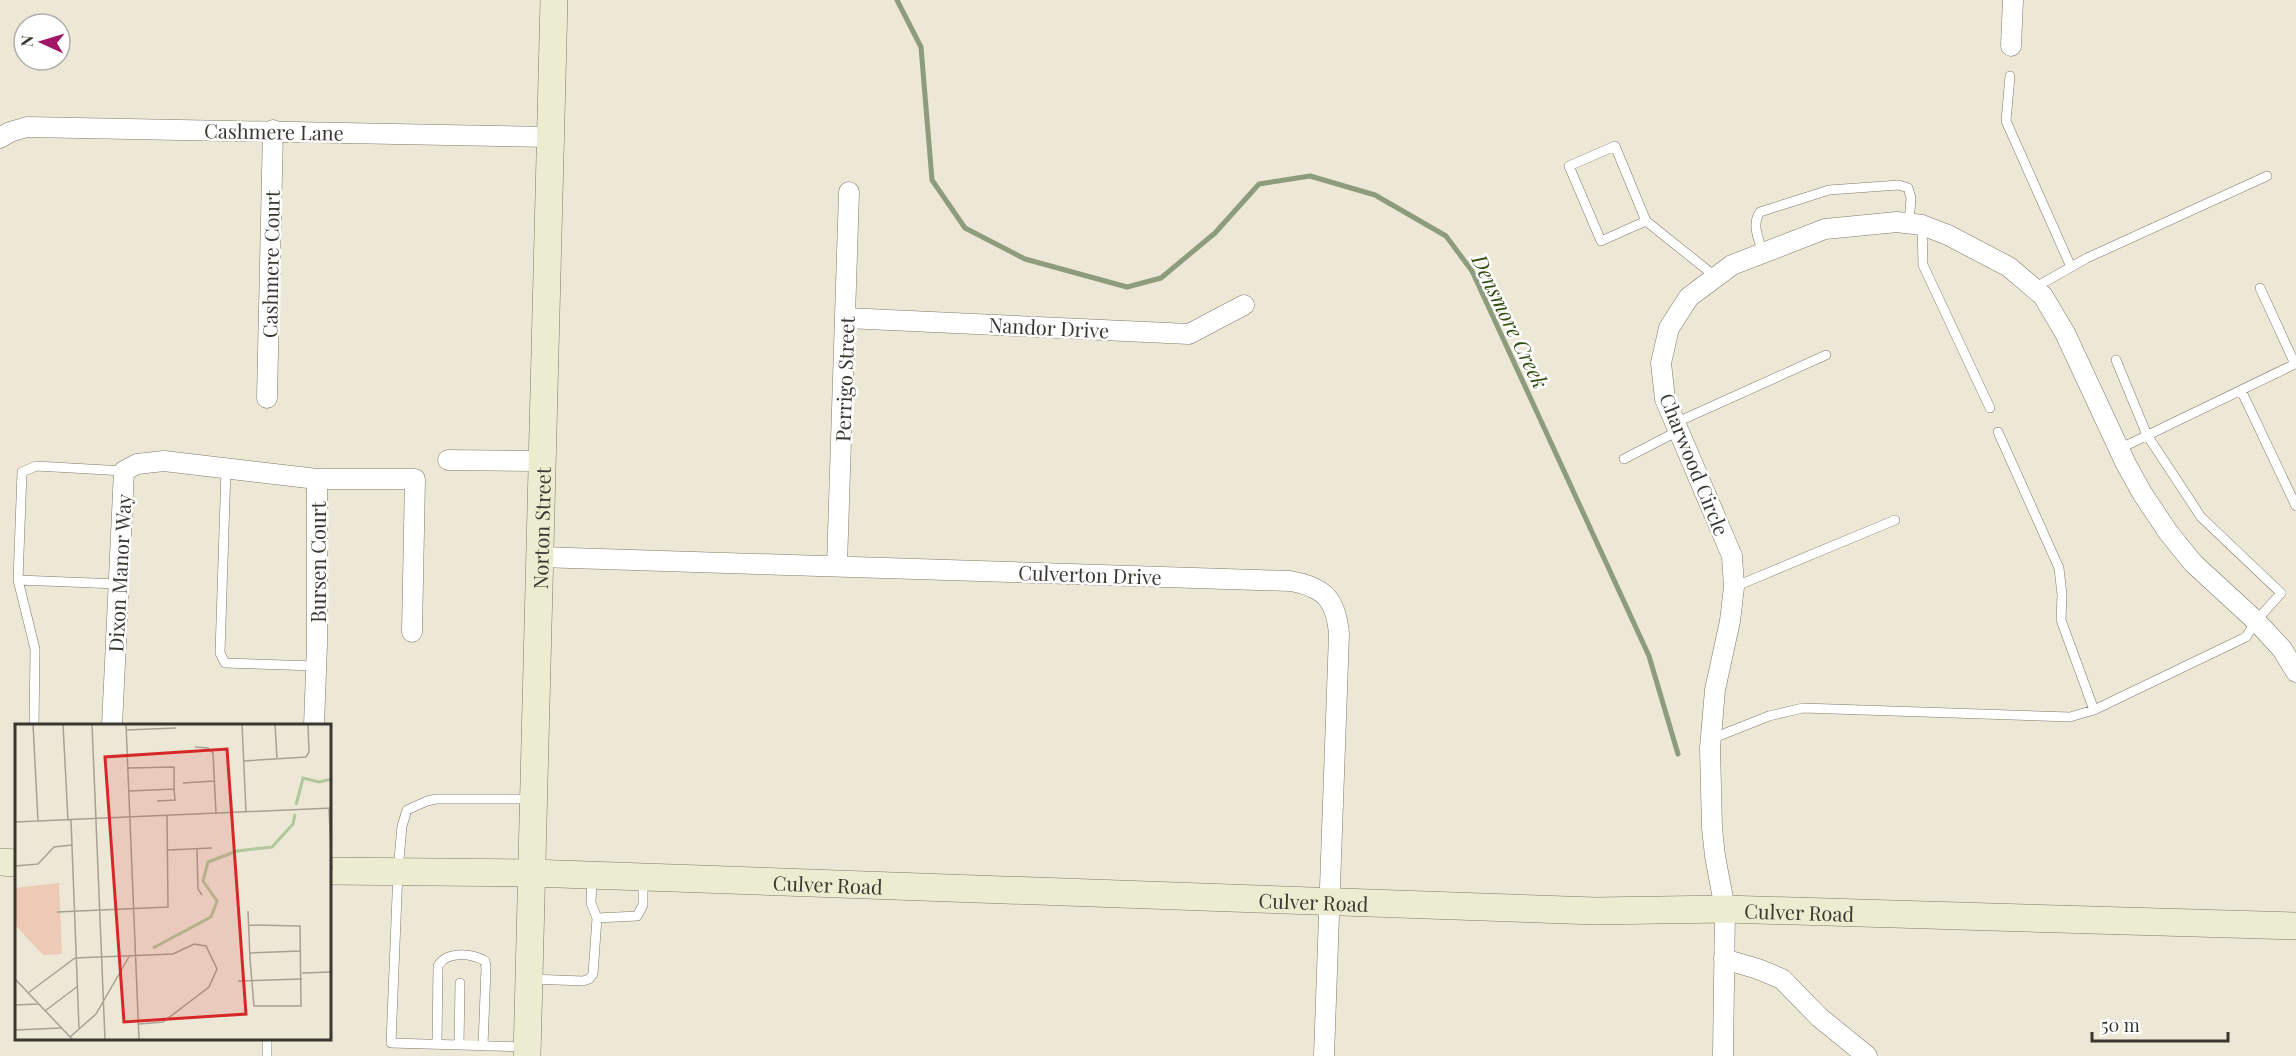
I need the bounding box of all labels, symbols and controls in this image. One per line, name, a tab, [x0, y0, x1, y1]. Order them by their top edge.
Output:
north arrow	[12, 12, 72, 72]
text: N	[16, 34, 37, 47]
street label: Cashmere Lane	[204, 116, 344, 146]
street label: Cashmere Court	[255, 189, 285, 338]
water label: Densmore Creek	[1466, 248, 1556, 393]
street label: Nandor Drive	[988, 310, 1110, 344]
street label: Perrigo Street	[828, 315, 860, 442]
street label: Charwood Circle	[1654, 389, 1736, 539]
street label: Norton Street	[525, 466, 556, 590]
street label: Dixon Manor Way	[101, 493, 137, 653]
street label: Bursen Court	[304, 500, 331, 623]
street label: Culverton Drive	[1018, 558, 1162, 590]
inset map	[15, 724, 332, 1041]
street label: Culver Road	[772, 868, 884, 899]
street label: Culver Road	[1258, 885, 1369, 916]
street label: Culver Road	[1744, 896, 1855, 926]
scale bar	[2092, 1005, 2228, 1043]
text: 50 m	[2101, 1013, 2140, 1037]

